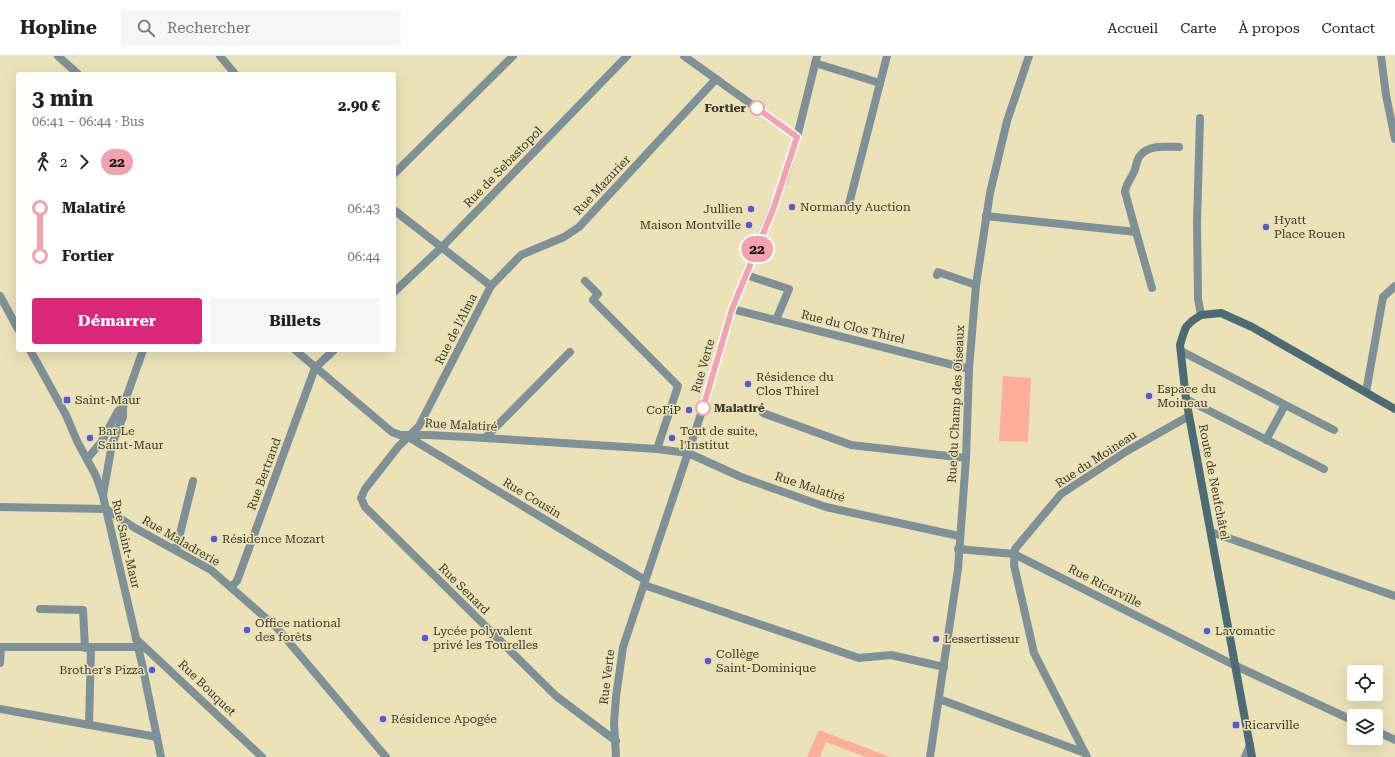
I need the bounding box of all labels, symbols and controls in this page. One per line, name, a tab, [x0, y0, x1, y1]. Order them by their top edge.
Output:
search box	[121, 10, 401, 46]
text: Hopline	[20, 16, 97, 39]
icon: search	[135, 17, 157, 39]
text: Rechercher	[167, 19, 250, 37]
text: Accueil	[1107, 20, 1158, 36]
text: Carte	[1180, 20, 1217, 36]
text: À propos	[1239, 20, 1300, 36]
text: Contact	[1322, 20, 1375, 36]
text: 3 min	[32, 86, 93, 111]
text: 2.90 €	[338, 97, 380, 115]
marker: Fortier	[749, 100, 765, 116]
place label: Fortier	[705, 101, 747, 115]
text: 06:41 – 06:44 · Bus	[32, 114, 144, 129]
street label: Rue de Sebastopol	[461, 123, 545, 210]
icon: walk	[32, 151, 54, 173]
icon: forward	[73, 151, 95, 173]
street label: Rue Mazurier	[571, 152, 633, 218]
text: 22	[109, 154, 125, 170]
text: 2	[60, 155, 67, 170]
text: Malatiré	[62, 199, 126, 217]
place label: Normandy Auction	[800, 200, 911, 214]
text: 06:43	[348, 201, 380, 216]
place label: Jullien	[703, 202, 743, 216]
marker: Normandy Auction	[787, 202, 797, 212]
marker: Jullien	[746, 204, 756, 214]
place label: Hyatt Place Rouen	[1274, 213, 1346, 241]
place label: Maison Montville	[640, 218, 741, 232]
marker: Maison Montville	[744, 220, 754, 230]
marker: Hyatt Place Rouen	[1261, 222, 1271, 232]
line badge: 22	[739, 236, 775, 262]
text: 22	[749, 241, 765, 257]
text: Fortier	[62, 247, 114, 265]
text: 06:44	[348, 249, 380, 264]
street label: Rue de l'Alma	[432, 291, 480, 367]
button: Démarrer	[32, 298, 202, 344]
button: Billets	[210, 298, 380, 344]
street label: Rue du Clos Thirel	[800, 307, 907, 347]
street label: Rue du Champ des Oiseaux	[945, 325, 967, 483]
street label: Rue Verte	[689, 337, 718, 395]
place label: Résidence du Clos Thirel	[756, 370, 834, 398]
marker: Résidence du Clos Thirel	[743, 379, 753, 389]
place label: Espace du Moineau	[1157, 382, 1217, 410]
marker: Espace du Moineau	[1144, 391, 1154, 401]
place label: Saint-Maur	[75, 393, 141, 407]
marker: Saint-Maur	[62, 395, 72, 405]
marker: Malatiré	[695, 400, 711, 416]
place label: Malatiré	[714, 401, 765, 415]
place label: CoFiP	[646, 403, 681, 417]
marker: CoFiP	[684, 405, 694, 415]
street label: Rue Malatiré	[424, 416, 498, 434]
street label: Route de Neufchâtel	[1196, 423, 1232, 541]
place label: Bar Le Saint-Maur	[98, 424, 164, 452]
place label: Tout de suite, l'Institut	[680, 424, 758, 452]
street label: Rue du Moineau	[1053, 427, 1140, 491]
marker: Bar Le Saint-Maur	[85, 433, 95, 443]
marker: Tout de suite, l'Institut	[667, 433, 677, 443]
street label: Rue Bertrand	[244, 436, 284, 512]
street label: Rue Malatiré	[773, 469, 847, 505]
street label: Rue Cousin	[500, 475, 564, 521]
street label: Rue Saint-Maur	[109, 498, 143, 590]
street label: Rue Maladrerie	[140, 513, 223, 569]
place label: Résidence Mozart	[222, 532, 326, 546]
marker: Résidence Mozart	[209, 534, 219, 544]
street label: Rue Senard	[436, 561, 493, 618]
street label: Rue Ricarville	[1066, 561, 1144, 611]
place label: Office national des forêts	[255, 616, 341, 644]
place label: Lycée polyvalent privé les Tourelles	[433, 624, 538, 652]
place label: Lavomatic	[1215, 624, 1275, 638]
marker: Office national des forêts	[242, 625, 252, 635]
marker: Lavomatic	[1202, 626, 1212, 636]
place label: Lessertisseur	[944, 632, 1020, 646]
marker: Lycée polyvalent privé les Tourelles	[420, 633, 430, 643]
marker: Lessertisseur	[931, 634, 941, 644]
place label: Collège Saint-Dominique	[716, 647, 817, 675]
street label: Rue Verte	[597, 648, 617, 705]
marker: Collège Saint-Dominique	[703, 656, 713, 666]
street label: Rue Bouquet	[175, 657, 239, 719]
place label: Brother's Pizza	[59, 663, 144, 677]
marker: Brother's Pizza	[147, 665, 157, 675]
map controls	[1347, 665, 1383, 745]
button: locate	[1347, 665, 1383, 701]
button: layers	[1347, 709, 1383, 745]
place label: Résidence Apogée	[391, 712, 497, 726]
marker: Résidence Apogée	[378, 714, 388, 724]
place label: Ricarville	[1244, 718, 1300, 732]
marker: Ricarville	[1231, 720, 1241, 730]

